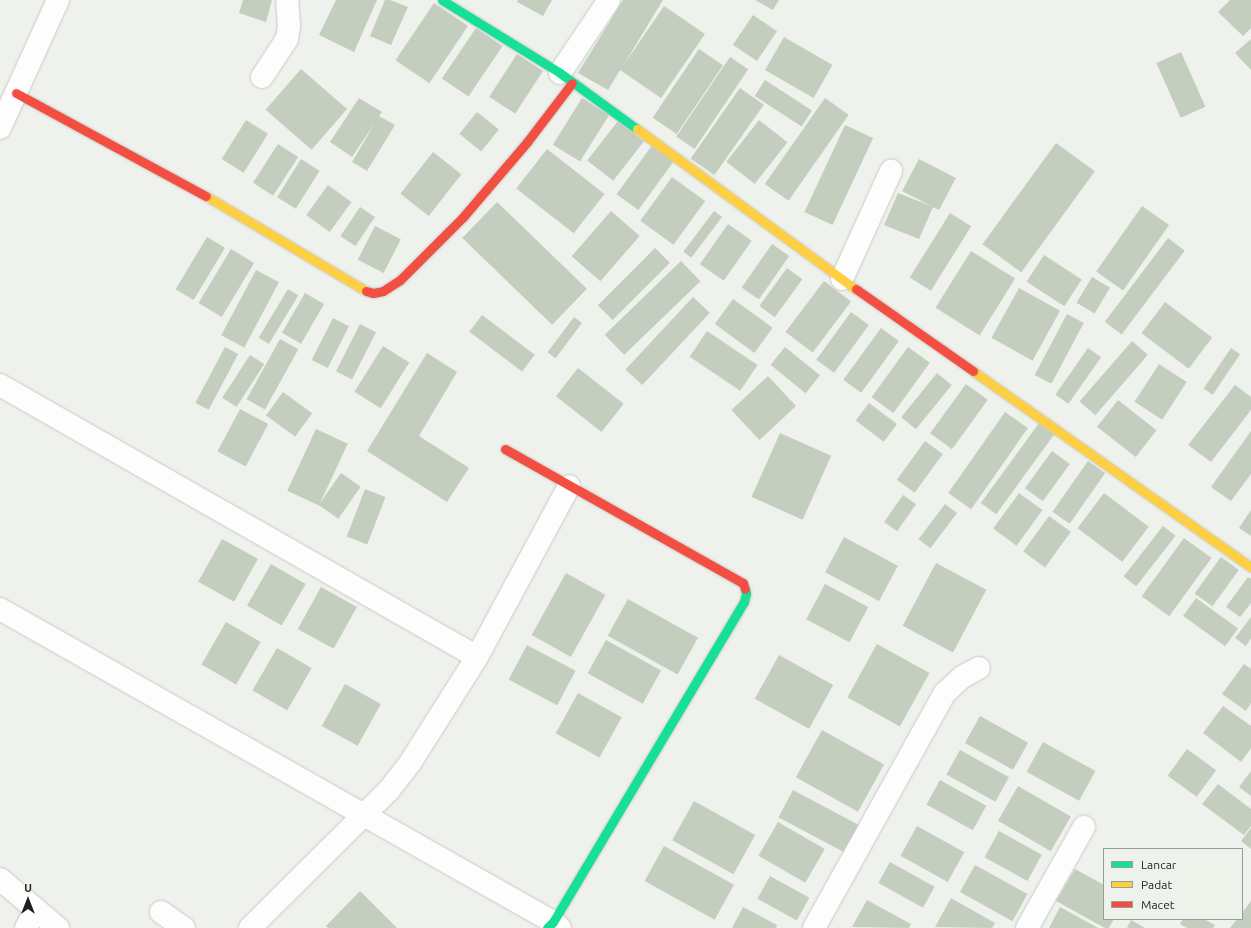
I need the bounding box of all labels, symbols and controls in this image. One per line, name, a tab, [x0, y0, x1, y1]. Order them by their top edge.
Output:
legend	[1103, 848, 1243, 920]
text: Lancar	[1141, 858, 1176, 871]
text: Padat	[1141, 878, 1172, 891]
north arrow	[8, 880, 48, 920]
text: U	[24, 882, 32, 894]
text: Macet	[1141, 898, 1174, 911]

